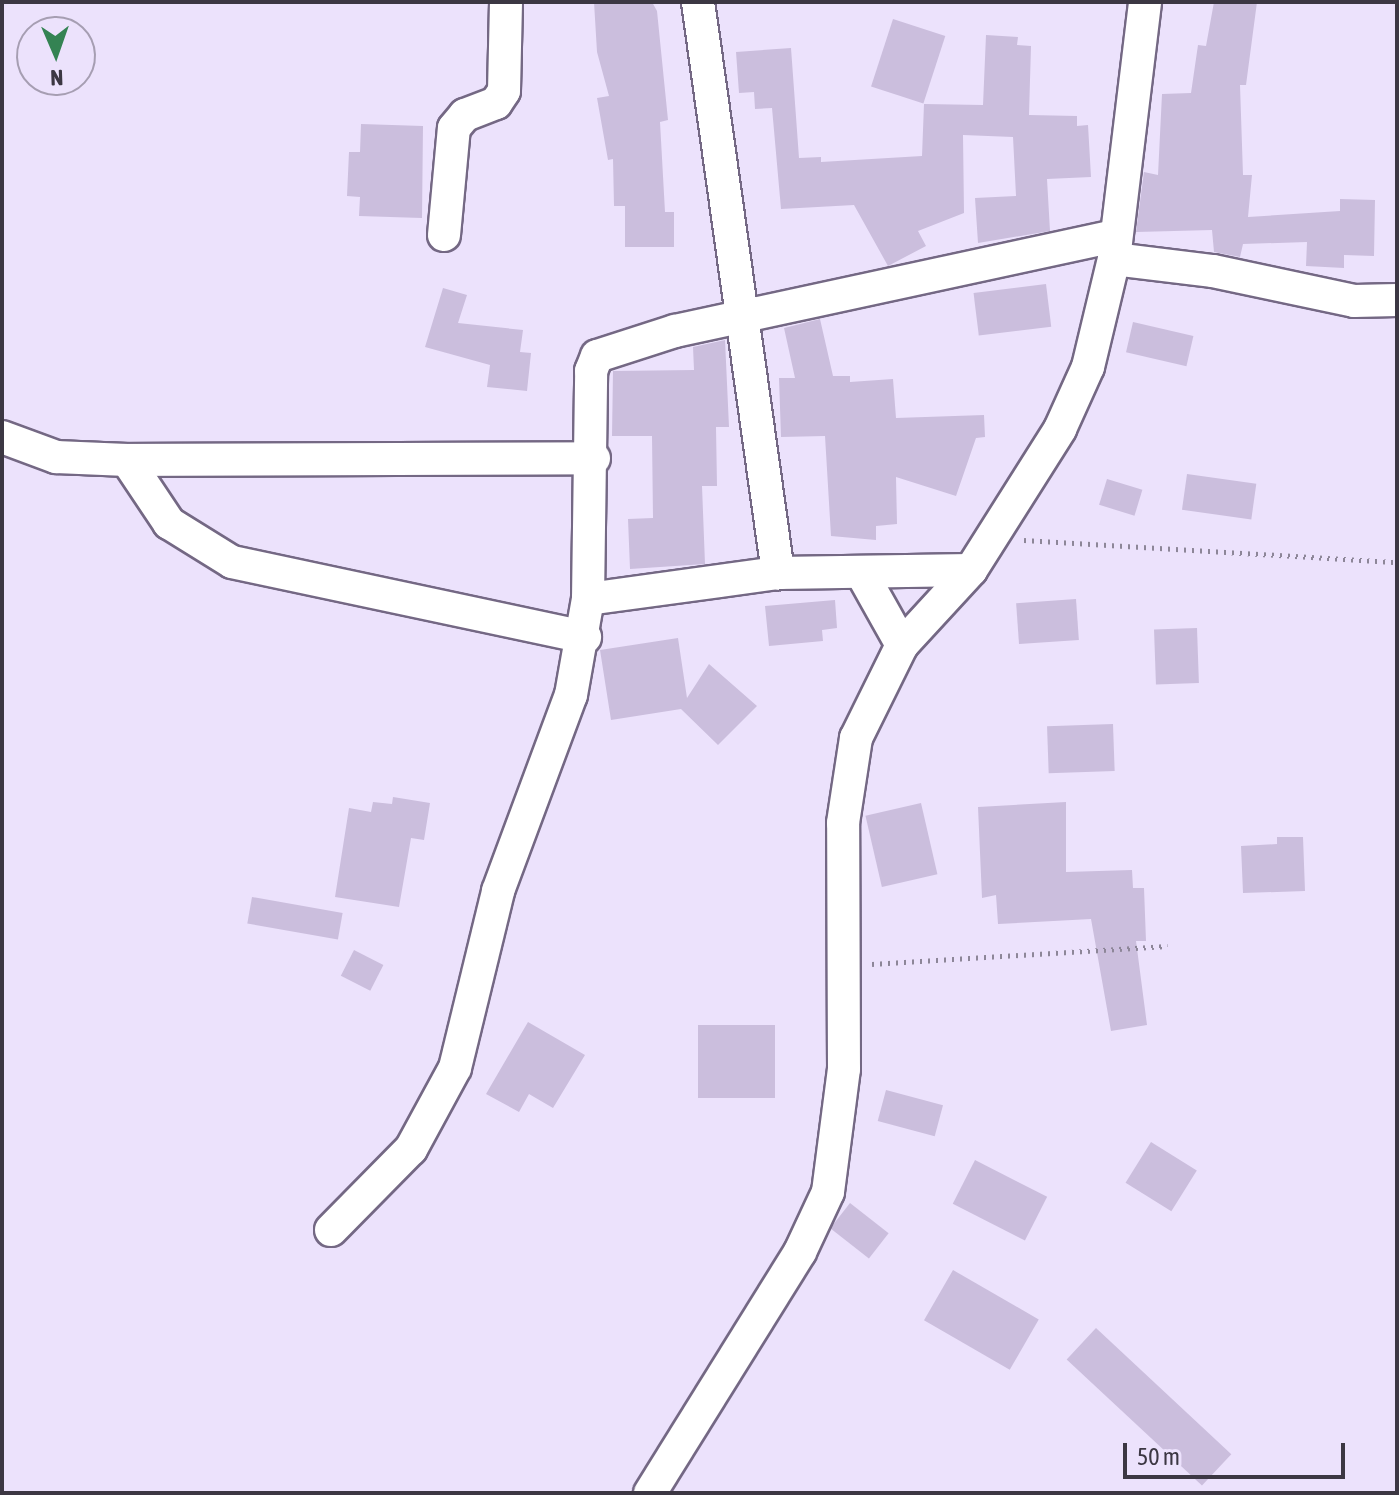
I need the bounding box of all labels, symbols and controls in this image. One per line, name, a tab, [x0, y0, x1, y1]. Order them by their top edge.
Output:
north arrow	[16, 16, 96, 96]
text: N	[50, 65, 64, 91]
scale bar	[1127, 1427, 1349, 1477]
text: 50 m	[1137, 1443, 1180, 1470]

